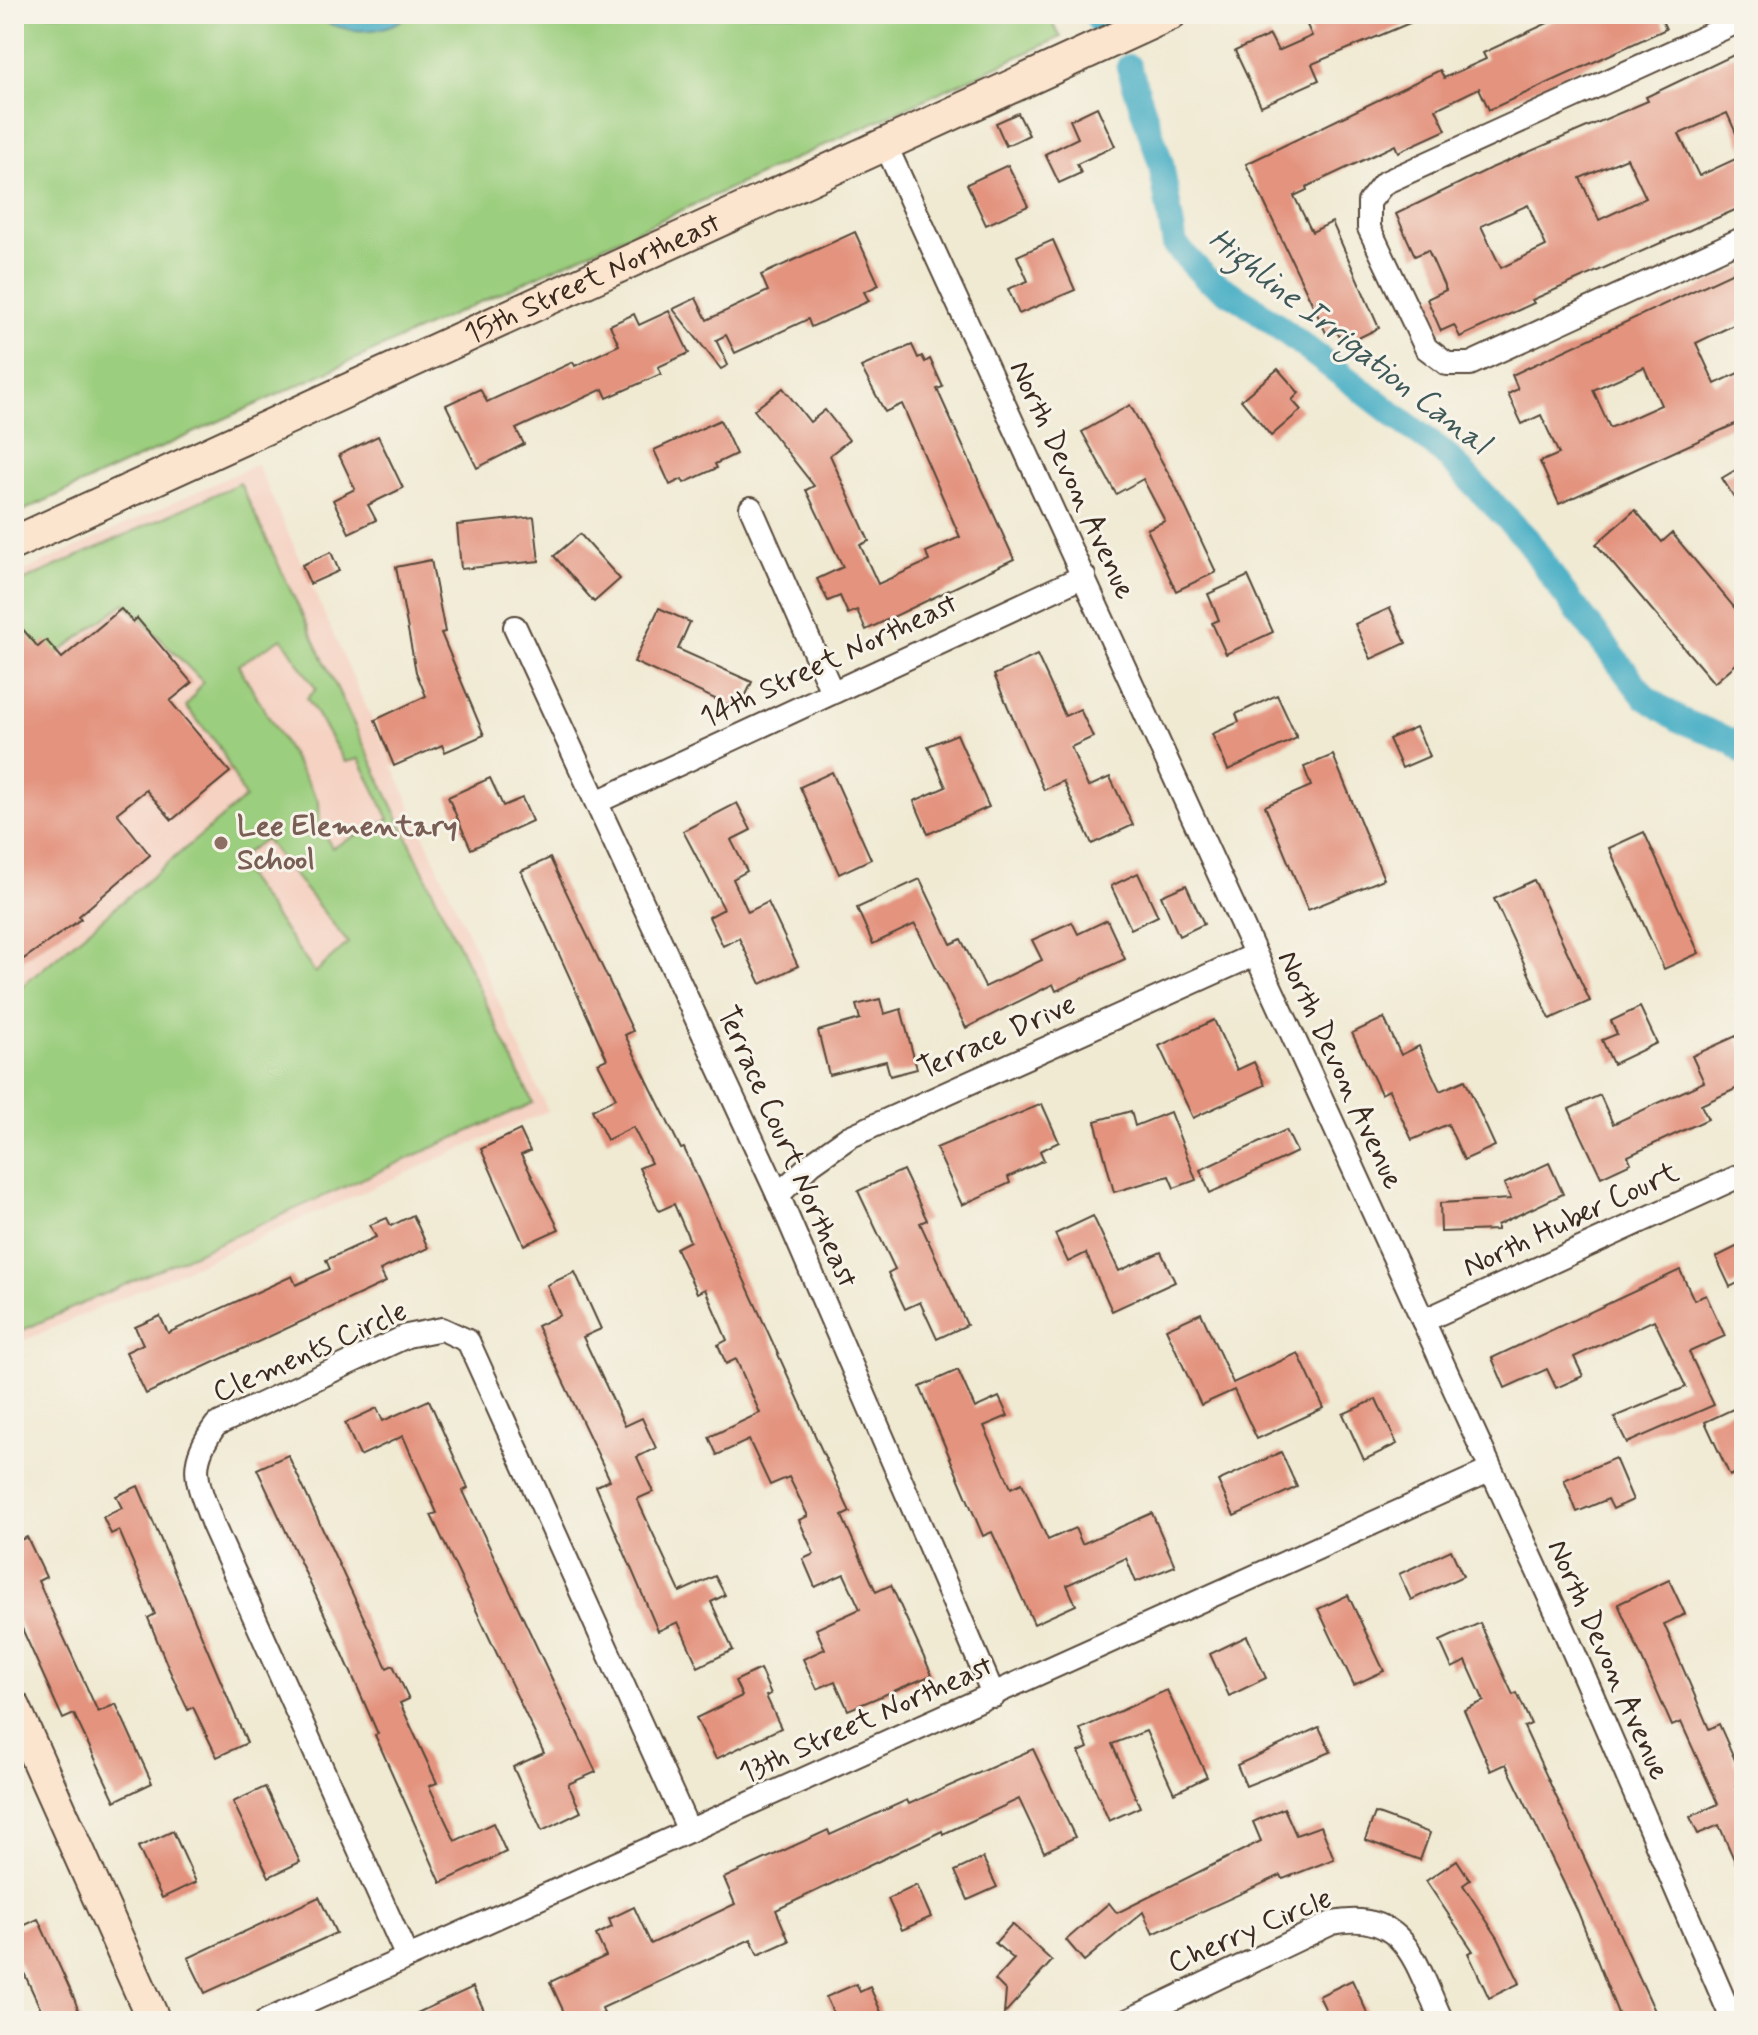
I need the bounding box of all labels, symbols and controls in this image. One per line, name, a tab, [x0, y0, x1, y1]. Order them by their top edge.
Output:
street label: 15th Street Northeast	[458, 203, 727, 354]
water label: Highline Irrigation Canal	[1197, 219, 1500, 470]
street label: North Devon Avenue	[1000, 354, 1144, 606]
street label: 14th Street Northeast	[694, 584, 964, 738]
place label: Lee Elementary School	[237, 807, 457, 880]
marker: Lee Elementary School	[212, 834, 230, 852]
street label: North Devon Avenue	[1268, 944, 1412, 1196]
street label: Terrace Drive	[912, 985, 1082, 1089]
street label: Terrace Court Northeast	[707, 1000, 867, 1294]
street label: North Huber Court	[1457, 1153, 1686, 1287]
street label: Clements Circle	[206, 1292, 414, 1412]
street label: North Devon Avenue	[1537, 1534, 1679, 1786]
street label: 13th Street Northeast	[733, 1646, 999, 1794]
street label: Cherry Circle	[1162, 1879, 1338, 1983]

